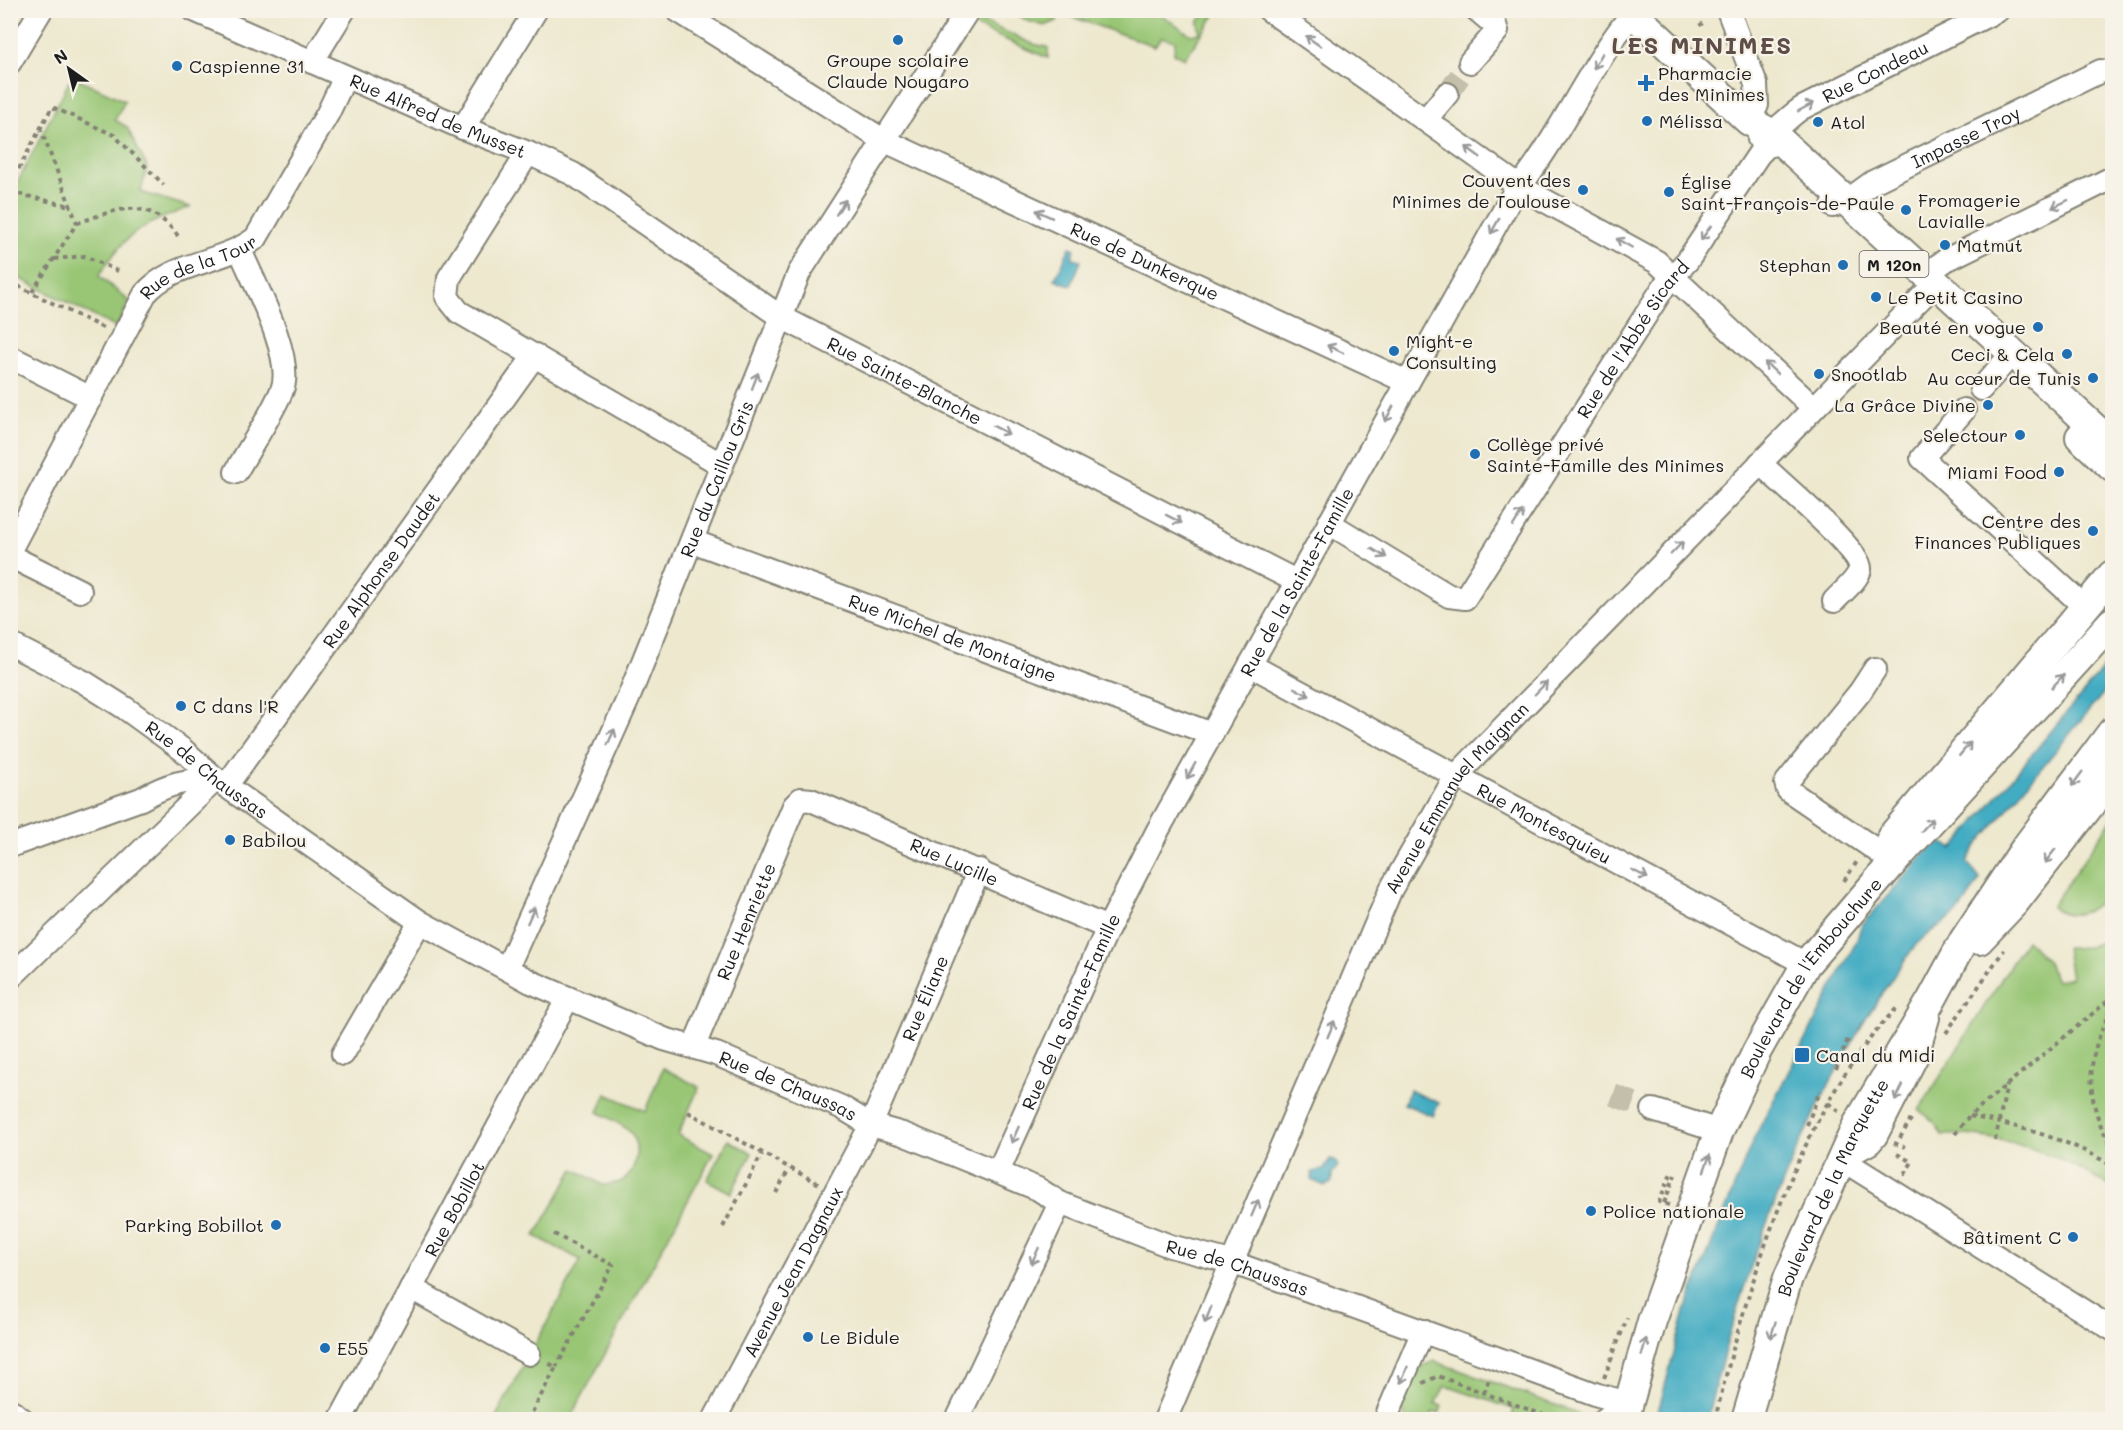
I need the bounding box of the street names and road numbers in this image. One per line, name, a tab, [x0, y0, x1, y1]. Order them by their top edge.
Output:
street label: Rue Condeau	[1818, 35, 1932, 108]
street label: Rue Alfred de Musset	[346, 68, 530, 163]
street label: Impasse Troy	[1907, 100, 2024, 174]
street label: Rue de Dunkerque	[1067, 216, 1223, 306]
street label: Rue de la Tour	[134, 229, 262, 304]
road number: M 120n	[1860, 251, 1928, 277]
street label: Rue de l'Abbé Sicard	[1571, 255, 1694, 423]
street label: Rue Sainte-Blanche	[823, 331, 986, 430]
street label: Rue du Caillou Gris	[674, 397, 759, 561]
street label: Rue de la Sainte-Famille	[1234, 483, 1359, 681]
street label: Rue Alphonse Daudet	[317, 487, 445, 653]
street label: Rue Michel de Montaigne	[845, 588, 1060, 687]
street label: Avenue Emmanuel Maignan	[1379, 697, 1533, 898]
street label: Rue de Chaussas	[141, 715, 273, 824]
street label: Rue Montesquieu	[1473, 777, 1616, 869]
street label: Rue Lucille	[906, 832, 1002, 891]
street label: Rue Henriette	[711, 859, 781, 984]
street label: Boulevard de l'Embouchure	[1734, 872, 1887, 1082]
street label: Rue de la Sainte-Famille	[1016, 909, 1125, 1114]
street label: Rue Éliane	[896, 951, 954, 1045]
street label: Rue de Chaussas	[715, 1045, 862, 1126]
street label: Boulevard de la Marquette	[1771, 1074, 1894, 1299]
street label: Rue Bobillot	[419, 1157, 490, 1261]
street label: Avenue Jean Dagnaux	[738, 1182, 848, 1361]
street label: Rue de Chaussas	[1164, 1234, 1312, 1301]

